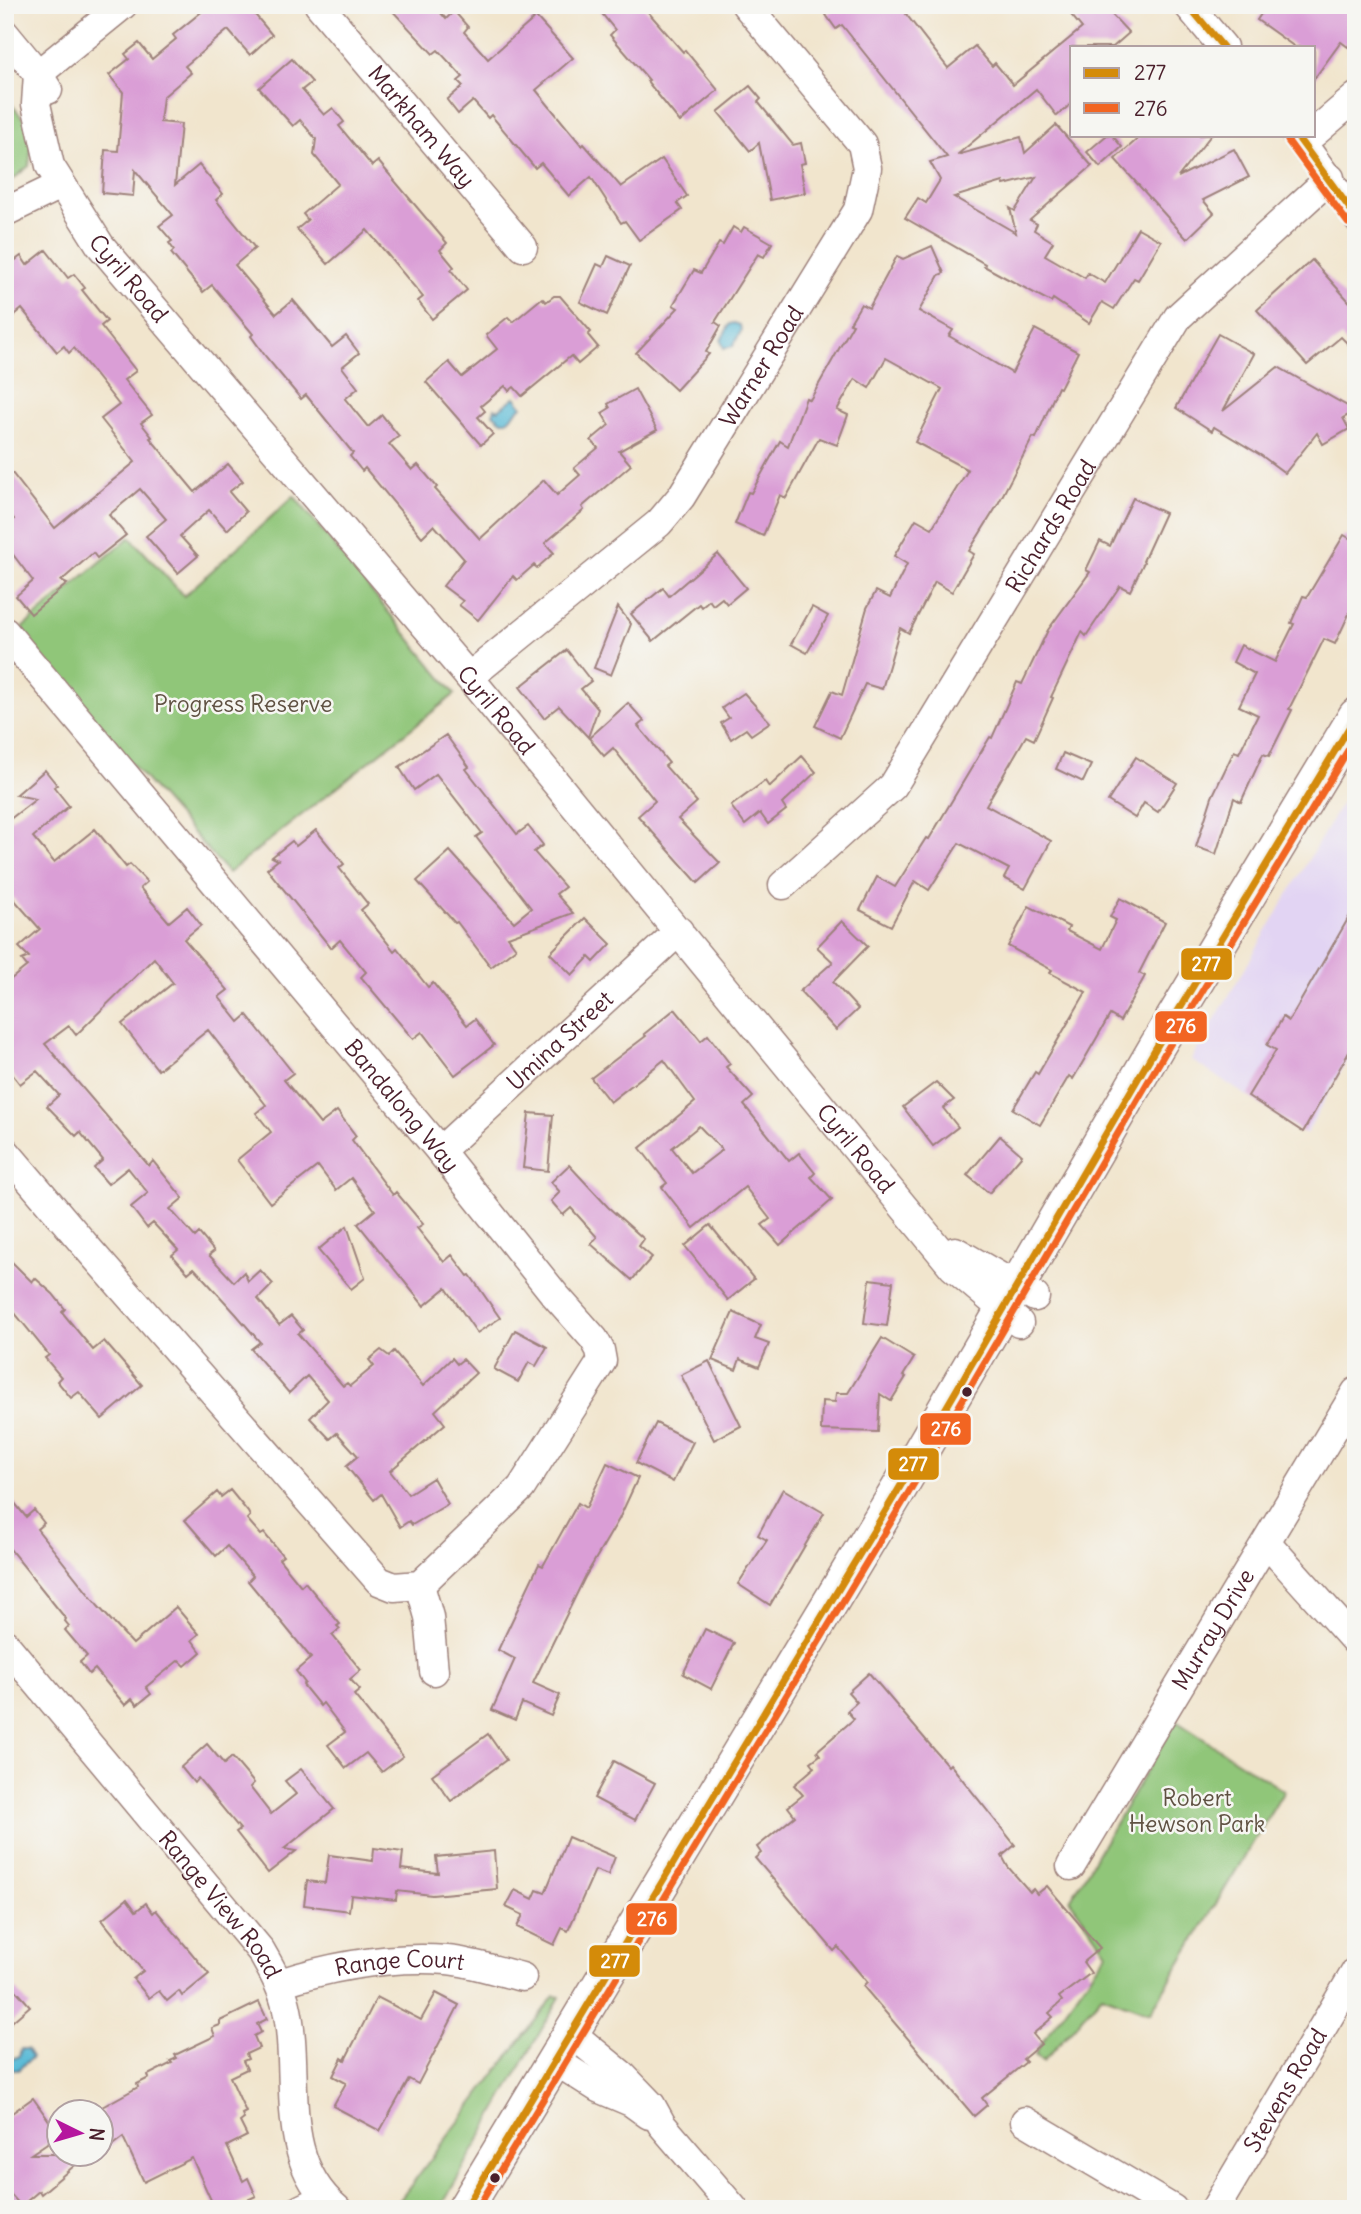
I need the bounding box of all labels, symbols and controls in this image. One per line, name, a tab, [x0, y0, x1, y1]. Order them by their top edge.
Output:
legend	[1070, 46, 1316, 136]
street label: Markham Way	[362, 59, 482, 193]
text: 277	[1134, 59, 1166, 86]
text: 276	[1134, 95, 1168, 122]
street label: Cyril Road	[83, 229, 175, 328]
street label: Warner Road	[713, 300, 809, 432]
street label: Richards Road	[999, 454, 1102, 598]
street label: Cyril Road	[451, 659, 542, 760]
park label: Progress Reserve	[154, 689, 332, 718]
line badge: 277	[1180, 947, 1233, 981]
text: 277	[1191, 952, 1221, 976]
street label: Umina Street	[500, 984, 619, 1096]
line badge: 276	[1154, 1010, 1208, 1043]
text: 276	[1166, 1014, 1196, 1038]
street label: Bandalong Way	[339, 1033, 466, 1178]
street label: Cyril Road	[811, 1098, 901, 1199]
unlabelled marker	[960, 1385, 974, 1399]
line badge: 276	[919, 1412, 972, 1446]
text: 276	[931, 1417, 961, 1441]
line badge: 277	[887, 1447, 940, 1481]
text: 277	[898, 1452, 928, 1476]
street label: Murray Drive	[1165, 1563, 1260, 1695]
park label: Robert Hewson Park	[1129, 1783, 1265, 1838]
street label: Range View Road	[153, 1824, 288, 1983]
line badge: 276	[625, 1902, 678, 1936]
text: 276	[637, 1907, 667, 1931]
street label: Range Court	[332, 1944, 467, 1982]
line badge: 277	[588, 1944, 641, 1978]
text: 277	[600, 1949, 630, 1973]
street label: Stevens Road	[1237, 2023, 1333, 2157]
north arrow	[46, 2098, 116, 2168]
text: N	[84, 2127, 109, 2142]
unlabelled marker	[488, 2171, 502, 2185]

